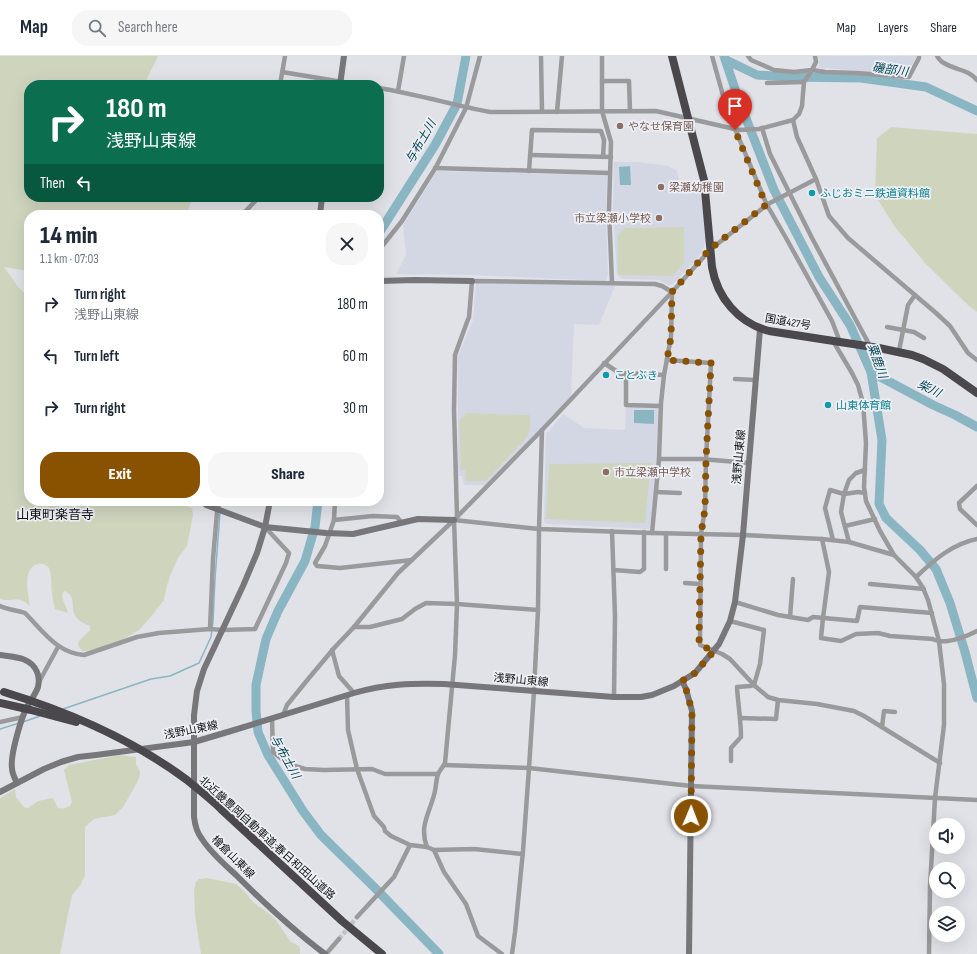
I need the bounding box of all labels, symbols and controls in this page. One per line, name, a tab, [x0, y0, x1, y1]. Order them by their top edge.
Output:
search box	[72, 10, 352, 46]
text: Map	[20, 16, 48, 39]
icon: search	[86, 17, 108, 39]
text: Search here	[118, 18, 178, 37]
text: Map	[836, 19, 856, 36]
text: Layers	[878, 19, 908, 36]
text: Share	[930, 19, 957, 36]
water label: 磯部川	[871, 60, 911, 80]
pin	[718, 89, 752, 130]
text: 180 m	[106, 92, 166, 125]
icon: arrive	[724, 95, 746, 117]
icon: right	[40, 96, 92, 148]
water label: 与布土川	[403, 116, 440, 167]
place label: やなせ保育園	[628, 120, 694, 133]
marker: やなせ保育園	[615, 121, 625, 131]
text: 浅野山東線	[106, 131, 196, 152]
icon: left	[73, 172, 95, 194]
text: Then	[40, 174, 65, 193]
place label: 梁瀬幼稚園	[669, 181, 724, 194]
marker: 梁瀬幼稚園	[656, 182, 666, 192]
place label: ふじおミニ鉄道資料館	[820, 187, 930, 200]
marker: ふじおミニ鉄道資料館	[807, 188, 817, 198]
place label: 市立梁瀬小学校	[574, 212, 651, 225]
marker: 市立梁瀬小学校	[654, 213, 664, 223]
text: 14 min	[40, 221, 98, 250]
button: close	[326, 223, 368, 265]
text: 1.1 km · 07:03	[40, 251, 99, 267]
text: Turn right	[74, 285, 126, 304]
icon: right	[40, 293, 62, 315]
text: 180 m	[337, 295, 368, 314]
text: 浅野山東線	[74, 307, 139, 323]
street label: 国道427号	[764, 312, 812, 332]
water label: 粟鹿川	[864, 342, 891, 382]
icon: left	[40, 345, 62, 367]
text: Turn left	[74, 347, 119, 366]
text: 60 m	[343, 347, 368, 366]
place label: ことぶき	[614, 369, 658, 382]
marker: ことぶき	[601, 370, 611, 380]
water label: 柴川	[915, 377, 945, 402]
icon: right	[40, 397, 62, 419]
text: Turn right	[74, 399, 126, 418]
text: 30 m	[343, 399, 368, 418]
place label: 山東体育館	[836, 399, 891, 412]
marker: 山東体育館	[823, 400, 833, 410]
street label: 浅野山東線	[730, 429, 748, 485]
button: Exit	[40, 452, 200, 498]
button: Share	[208, 452, 368, 498]
place label: 市立梁瀬中学校	[614, 466, 691, 479]
marker: 市立梁瀬中学校	[601, 467, 611, 477]
district label: 山東町楽音寺	[16, 507, 94, 523]
street label: 浅野山東線	[493, 671, 549, 689]
street label: 浅野山東線	[163, 718, 219, 742]
water label: 与布土川	[267, 732, 304, 783]
street label: 北近畿豊岡自動車道;春日和田山道路	[196, 774, 338, 902]
position arrow	[670, 795, 712, 837]
map controls	[929, 818, 965, 942]
button: sound	[929, 818, 965, 854]
street label: 檜倉山東線	[209, 833, 257, 881]
button: search	[929, 862, 965, 898]
button: layers	[929, 906, 965, 942]

